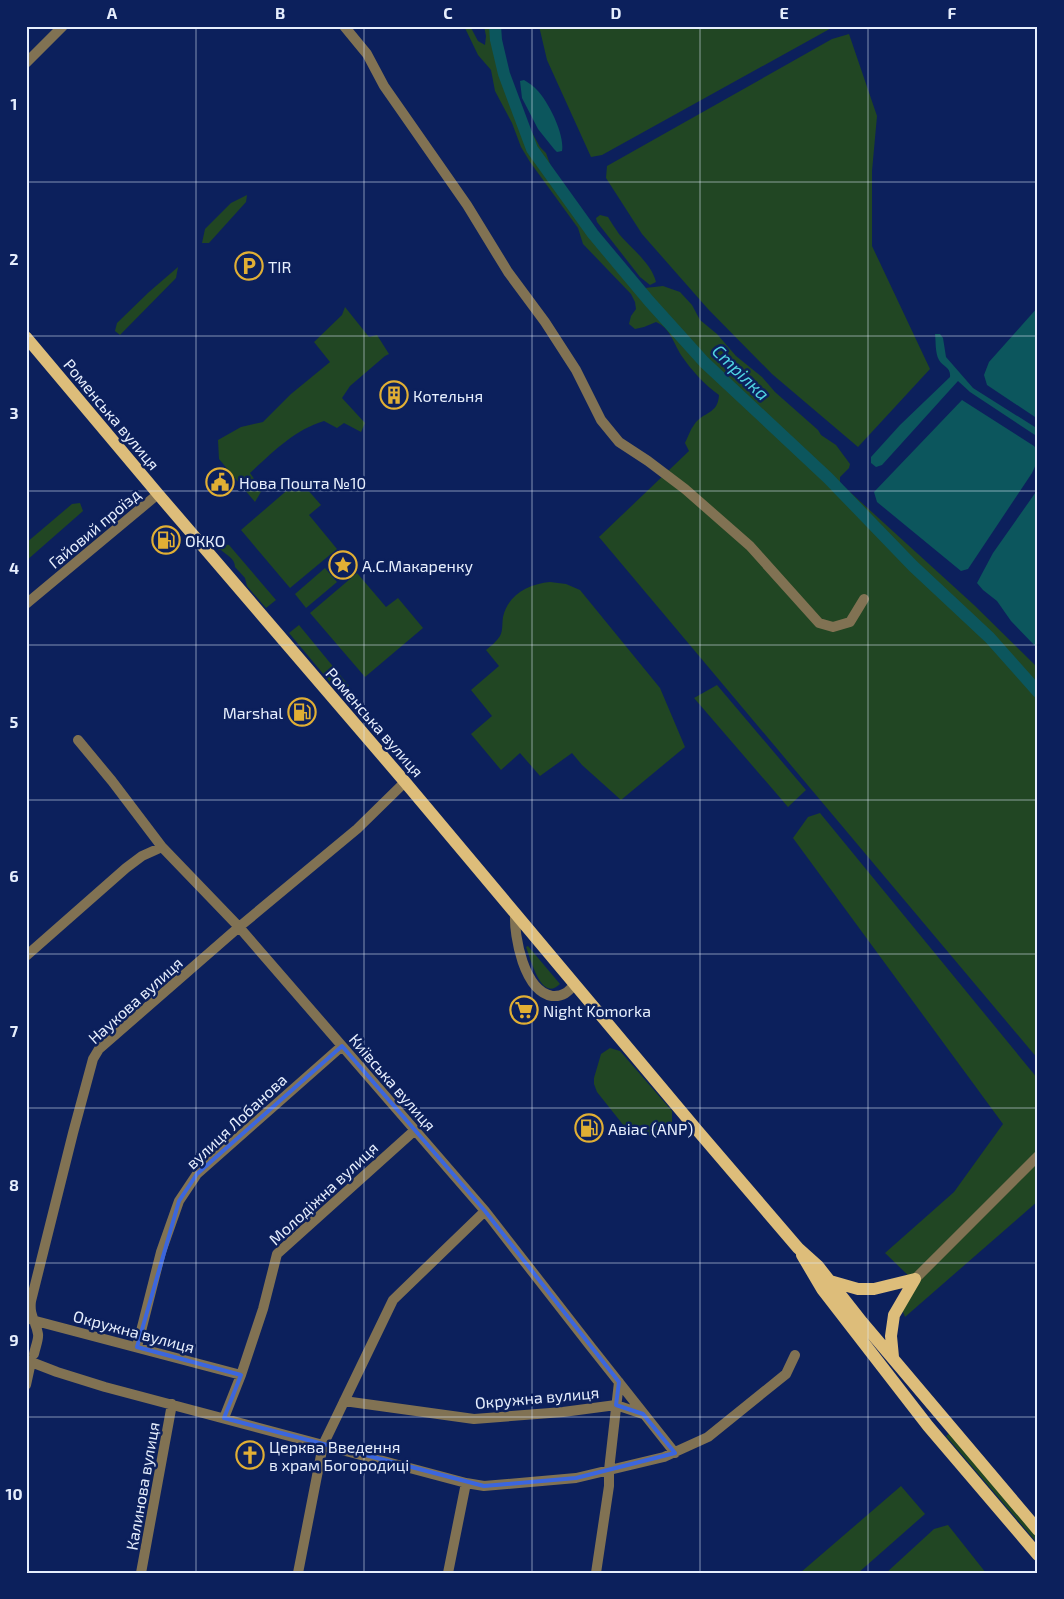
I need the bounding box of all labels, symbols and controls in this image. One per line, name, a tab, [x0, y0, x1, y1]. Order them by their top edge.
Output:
text: A	[107, 3, 118, 22]
text: B	[275, 3, 285, 22]
text: C	[443, 3, 453, 22]
text: D	[611, 3, 622, 22]
text: E	[779, 3, 789, 22]
text: F	[948, 3, 957, 22]
text: 1	[11, 94, 17, 113]
text: 2	[9, 249, 19, 268]
parking icon: TIR	[234, 251, 264, 281]
place label: TIR	[268, 257, 291, 276]
water label: Стрілка	[708, 339, 774, 405]
street label: Роменська вулиця	[59, 355, 164, 474]
building icon: Котельня	[379, 380, 409, 410]
place label: Котельня	[413, 386, 483, 405]
text: 3	[9, 403, 19, 422]
public building icon: Нова Пошта №10	[205, 467, 235, 497]
place label: Нова Пошта №10	[239, 473, 366, 492]
street label: Гайовий проїзд	[44, 484, 144, 572]
fuel station icon: ОККО	[151, 525, 181, 555]
place label: ОККО	[185, 531, 225, 550]
place icon: А.С.Макаренку	[328, 550, 358, 580]
place label: А.С.Макаренку	[362, 556, 473, 576]
text: 4	[9, 558, 19, 577]
street label: Роменська вулиця	[322, 663, 428, 781]
fuel station icon: Marshal	[287, 697, 317, 727]
place label: Marshal	[223, 703, 283, 722]
text: 5	[10, 712, 19, 731]
text: 6	[9, 866, 19, 885]
street label: Наукова вулиця	[84, 953, 187, 1048]
supermarket icon: Night Komorka	[509, 995, 539, 1025]
place label: Night Komorka	[543, 1001, 651, 1020]
text: 7	[10, 1021, 19, 1040]
street label: Київська вулиця	[345, 1030, 440, 1135]
street label: вулиця Лобанова	[182, 1070, 291, 1173]
fuel station icon: Авіас (ANP)	[574, 1113, 604, 1143]
place label: Авіас (ANP)	[608, 1119, 693, 1138]
street label: Молодіжна вулиця	[265, 1138, 382, 1249]
text: 8	[9, 1175, 19, 1194]
street label: Окружна вулиця	[71, 1306, 197, 1357]
text: 9	[9, 1330, 19, 1349]
street label: Окружна вулиця	[474, 1382, 600, 1413]
street label: Калинова вулиця	[121, 1420, 164, 1552]
place label: Церква Введення в храм Богородиці	[269, 1437, 409, 1474]
church icon: Церква Введення в храм Богородиці	[235, 1440, 265, 1470]
text: 10	[5, 1484, 23, 1503]

